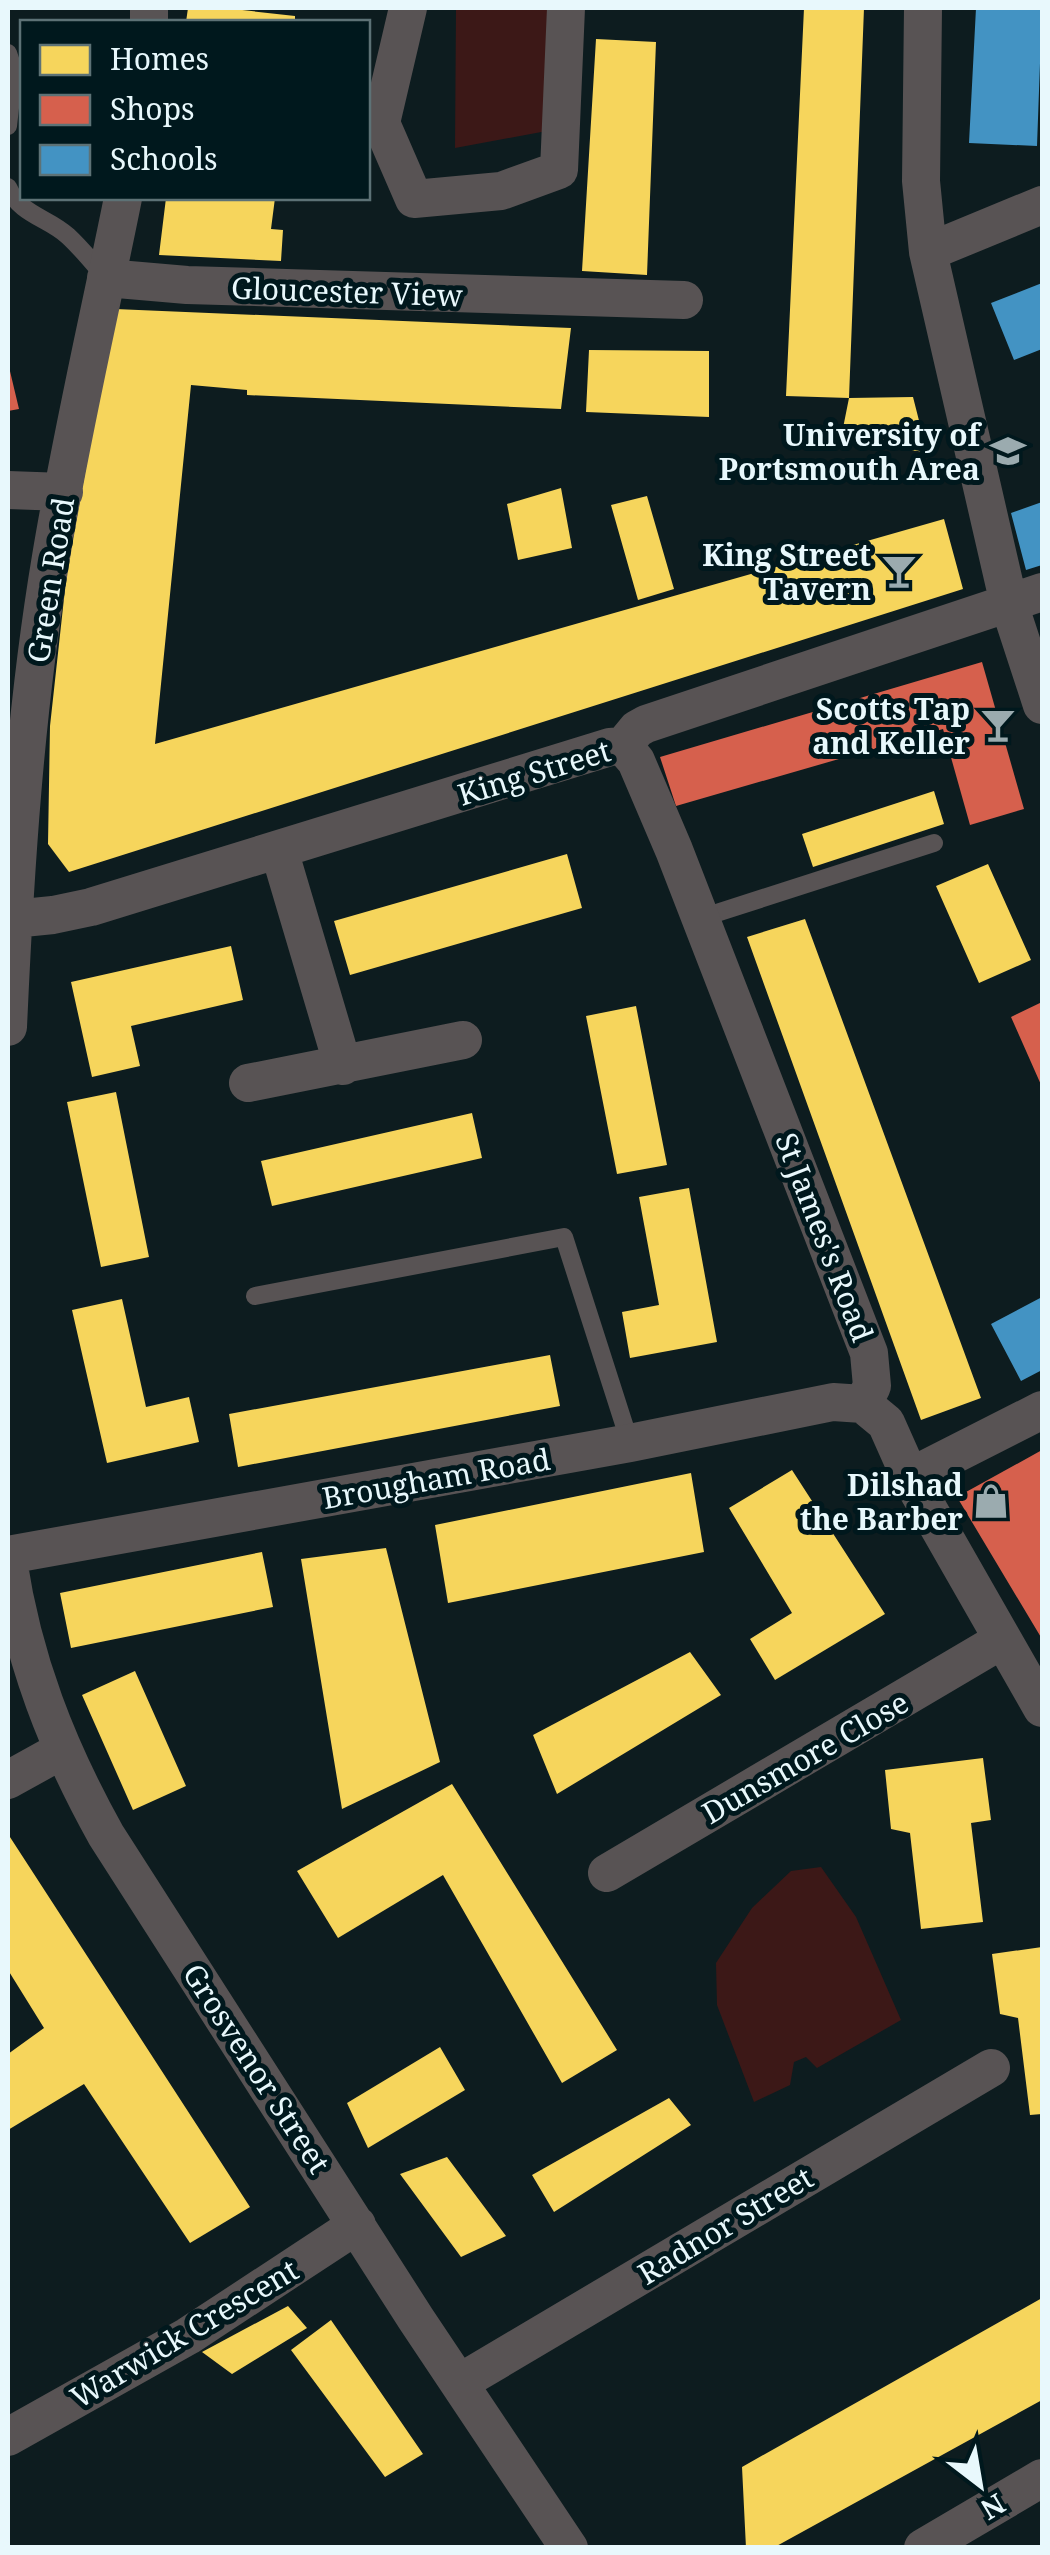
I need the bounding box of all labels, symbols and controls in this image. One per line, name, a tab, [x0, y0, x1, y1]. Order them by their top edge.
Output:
legend	[20, 20, 370, 200]
text: Homes	[110, 38, 209, 79]
text: Shops	[110, 88, 195, 129]
text: Schools	[110, 138, 218, 179]
street label: Gloucester View	[230, 266, 464, 316]
place label: University of Portsmouth Area	[719, 414, 983, 489]
school or university icon: University of Portsmouth Area	[989, 432, 1027, 470]
street label: Green Road	[17, 494, 83, 666]
place label: King Street Tavern	[702, 534, 871, 609]
bar icon: King Street Tavern	[880, 552, 918, 590]
place label: Scotts Tap and Keller	[812, 688, 970, 763]
bar icon: Scotts Tap and Keller	[979, 706, 1017, 744]
street label: King Street	[453, 729, 615, 815]
street label: St James's Road	[766, 1127, 884, 1347]
street label: Brougham Road	[319, 1438, 553, 1518]
place label: Dilshad the Barber	[800, 1464, 963, 1539]
shop icon: Dilshad the Barber	[972, 1482, 1010, 1520]
street label: Dunsmore Close	[694, 1681, 916, 1833]
street label: Grosvenor Street	[174, 1955, 340, 2181]
street label: Radnor Street	[630, 2157, 820, 2293]
street label: Warwick Crescent	[63, 2249, 305, 2417]
north arrow	[930, 2435, 1030, 2535]
text: N	[974, 2485, 1013, 2529]

